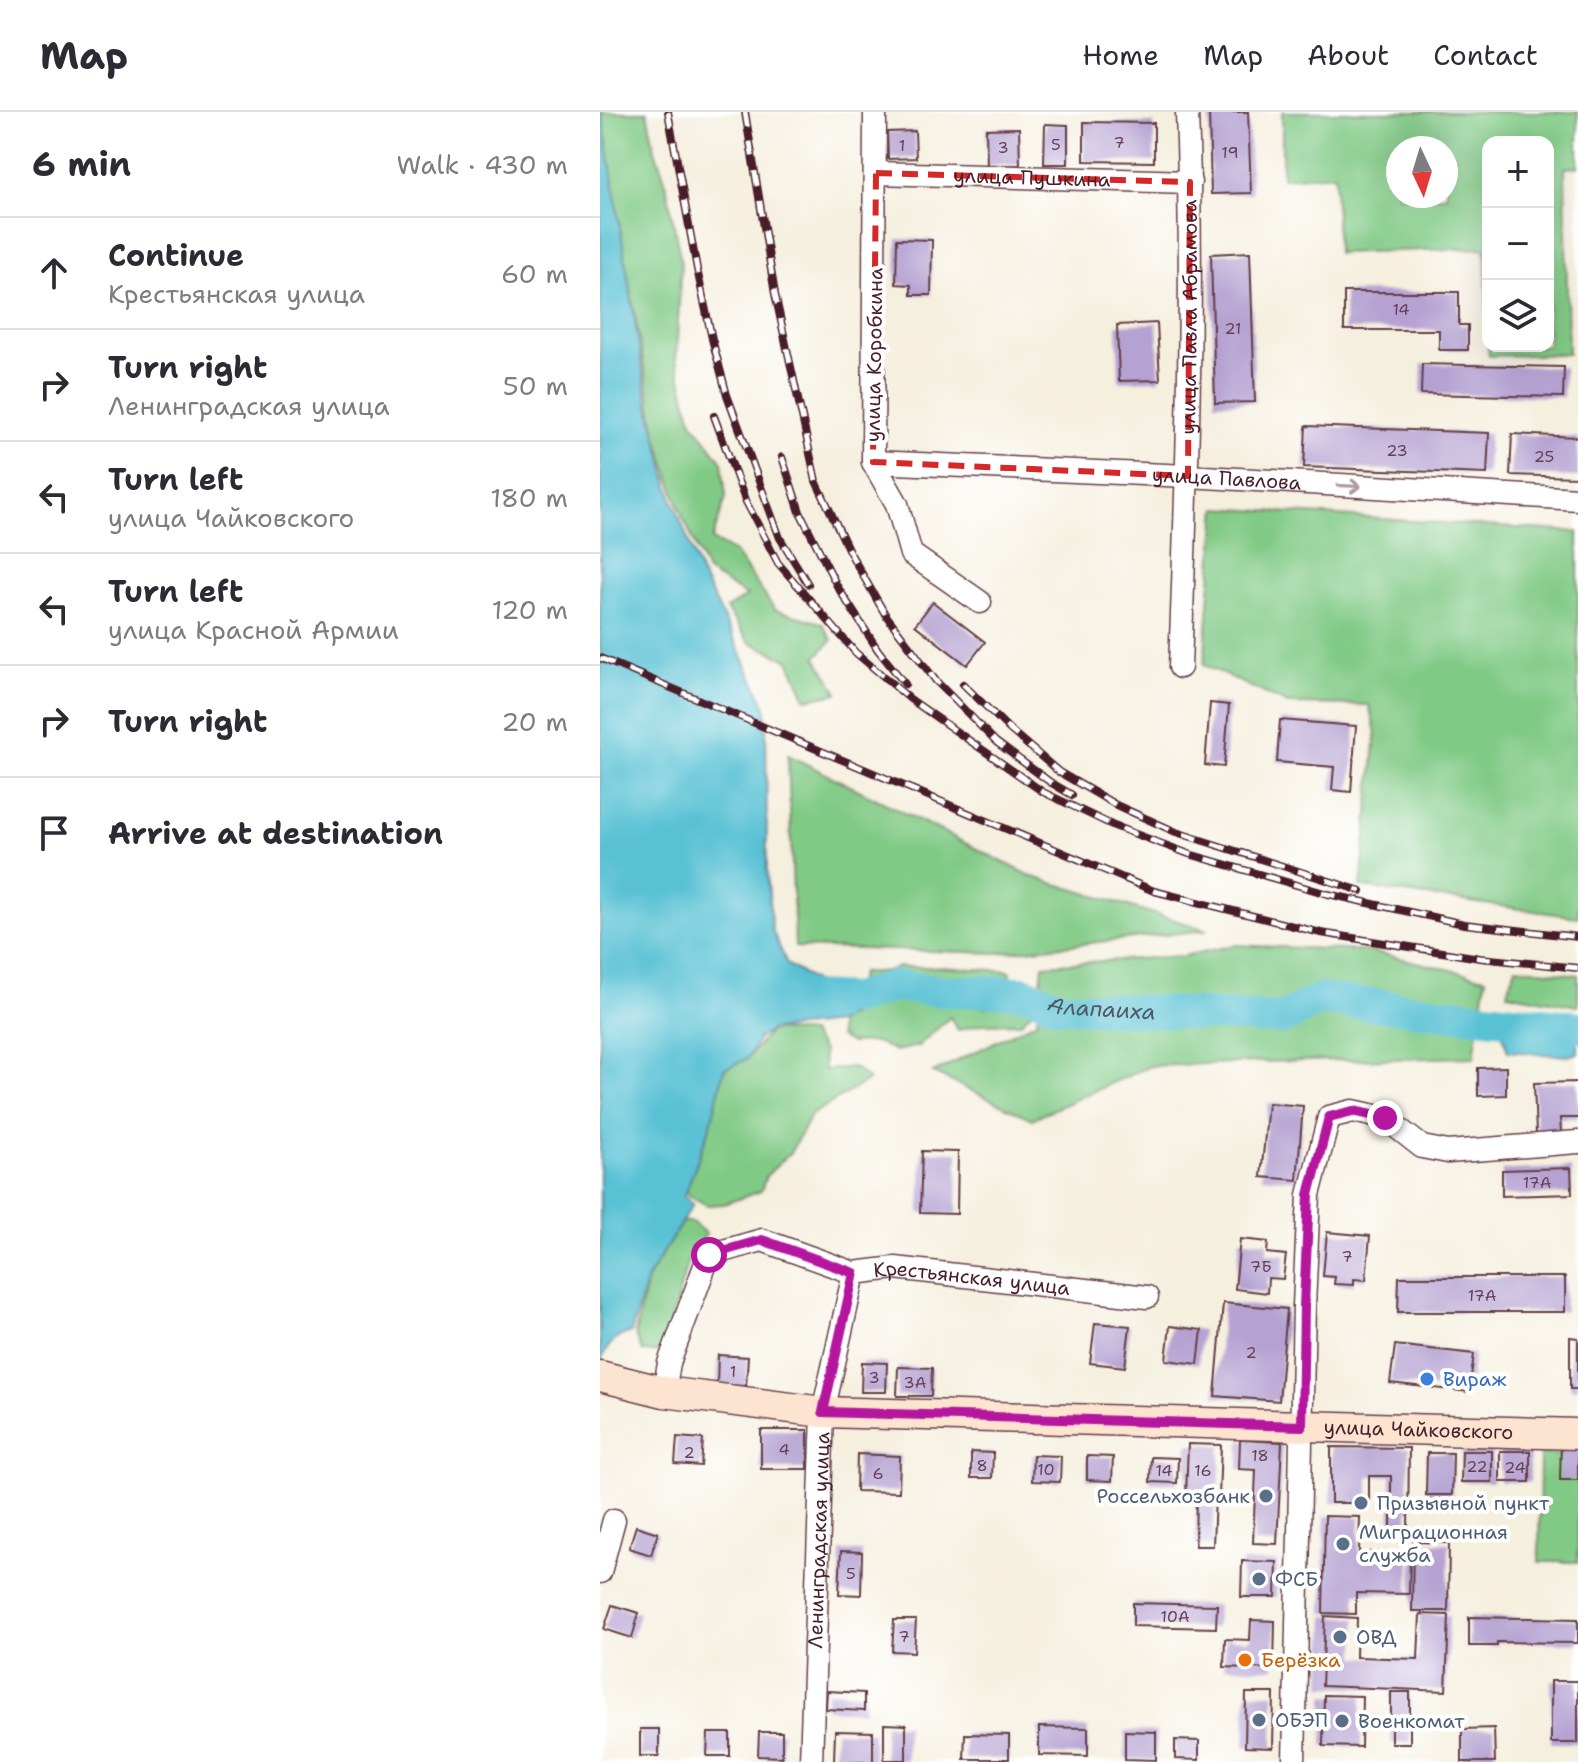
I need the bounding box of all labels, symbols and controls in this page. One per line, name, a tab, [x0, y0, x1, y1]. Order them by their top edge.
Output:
text: Map	[40, 30, 128, 81]
text: Home	[1082, 36, 1159, 74]
text: Map	[1203, 36, 1263, 74]
text: About	[1307, 36, 1389, 74]
text: Contact	[1433, 36, 1538, 74]
house number: 7	[1113, 132, 1125, 153]
house number: 5	[1051, 134, 1061, 155]
house number: 1	[899, 135, 905, 156]
north arrow	[1386, 136, 1458, 208]
map controls	[1482, 136, 1554, 352]
button: +	[1482, 136, 1554, 208]
house number: 3	[997, 137, 1009, 158]
text: 6 min	[32, 141, 131, 187]
house number: 19	[1221, 142, 1239, 163]
text: Walk · 430 m	[396, 147, 568, 182]
street label: улица Пушкина	[953, 162, 1111, 193]
street label: улица Павла Абрамова	[1175, 199, 1203, 435]
button: −	[1482, 208, 1554, 280]
text: Continue	[108, 235, 244, 276]
icon: ahead	[32, 251, 76, 295]
text: 60 m	[501, 256, 568, 291]
street label: улица Коробкина	[859, 267, 889, 442]
text: Крестьянская улица	[108, 276, 365, 311]
button: layers	[1482, 280, 1554, 352]
house number: 14	[1392, 299, 1410, 320]
house number: 21	[1224, 318, 1242, 339]
text: Turn right	[108, 347, 267, 388]
icon: right	[32, 363, 76, 407]
text: 50 m	[503, 368, 568, 403]
text: Ленинградская улица	[108, 388, 390, 423]
house number: 23	[1386, 440, 1408, 461]
house number: 25	[1534, 446, 1554, 467]
text: Turn left	[108, 459, 243, 500]
street label: улица Павлова	[1151, 461, 1303, 496]
icon: left	[32, 475, 76, 519]
one-way arrow	[1335, 479, 1362, 494]
text: 180 m	[490, 480, 568, 515]
text: улица Чайковского	[108, 500, 354, 535]
text: Turn left	[108, 571, 243, 612]
icon: left	[32, 587, 76, 631]
text: 120 m	[492, 592, 568, 627]
text: улица Красной Армии	[108, 612, 399, 647]
icon: right	[32, 699, 76, 743]
text: Turn right	[108, 701, 267, 742]
text: 20 m	[501, 704, 568, 739]
icon: arrive	[32, 811, 76, 855]
text: Arrive at destination	[108, 813, 443, 854]
water label: Алапаиха	[1044, 989, 1156, 1026]
route end	[1367, 1100, 1403, 1136]
house number: 17А	[1523, 1172, 1551, 1193]
route start	[691, 1237, 727, 1273]
house number: 7	[1341, 1246, 1353, 1267]
street label: Крестьянская улица	[872, 1255, 1072, 1301]
house number: 7Б	[1250, 1256, 1272, 1277]
house number: 17А	[1468, 1285, 1496, 1306]
house number: 2	[1245, 1342, 1257, 1363]
house number: 1	[730, 1361, 736, 1382]
place label: Вираж	[1443, 1366, 1507, 1392]
house number: 3	[868, 1367, 880, 1388]
marker: Вираж	[1418, 1370, 1436, 1388]
house number: 3А	[904, 1372, 926, 1393]
street label: улица Чайковского	[1323, 1414, 1514, 1445]
street label: Ленинградская улица	[802, 1431, 835, 1649]
house number: 4	[778, 1439, 790, 1460]
house number: 2	[683, 1442, 695, 1463]
house number: 18	[1251, 1445, 1269, 1466]
house number: 8	[976, 1455, 988, 1476]
house number: 22	[1466, 1456, 1488, 1477]
house number: 24	[1504, 1457, 1526, 1478]
house number: 10	[1037, 1459, 1055, 1480]
house number: 14	[1155, 1460, 1173, 1481]
house number: 16	[1194, 1460, 1212, 1481]
house number: 6	[872, 1463, 884, 1484]
place label: Россельхозбанк	[1096, 1483, 1250, 1509]
marker: Россельхозбанк	[1257, 1487, 1275, 1505]
place label: Призывной пункт	[1377, 1490, 1550, 1516]
marker: Призывной пункт	[1352, 1494, 1370, 1512]
place label: Миграционная служба	[1359, 1519, 1508, 1568]
marker: Миграционная служба	[1334, 1535, 1352, 1553]
house number: 5	[846, 1563, 856, 1584]
place label: ФСБ	[1275, 1566, 1318, 1592]
marker: ФСБ	[1250, 1570, 1268, 1588]
house number: 10А	[1160, 1606, 1190, 1627]
place label: ОВД	[1356, 1624, 1397, 1650]
house number: 7	[898, 1626, 910, 1647]
marker: ОВД	[1331, 1628, 1349, 1646]
place label: Берёзка	[1261, 1647, 1341, 1673]
marker: Берёзка	[1236, 1651, 1254, 1669]
place label: ОБЭП	[1275, 1707, 1328, 1733]
place label: Военкомат	[1358, 1708, 1465, 1734]
marker: ОБЭП	[1250, 1711, 1268, 1729]
marker: Военкомат	[1333, 1712, 1351, 1730]

